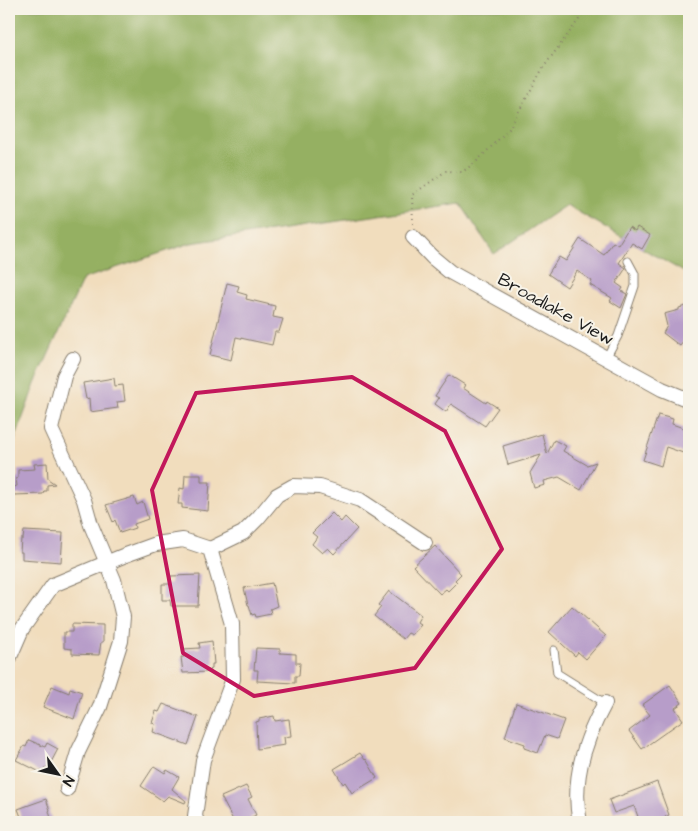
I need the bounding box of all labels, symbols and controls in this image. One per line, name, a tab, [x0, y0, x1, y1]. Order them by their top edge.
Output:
street label: Broadlake View	[493, 267, 618, 352]
north arrow	[32, 748, 82, 798]
text: N	[57, 771, 79, 790]

